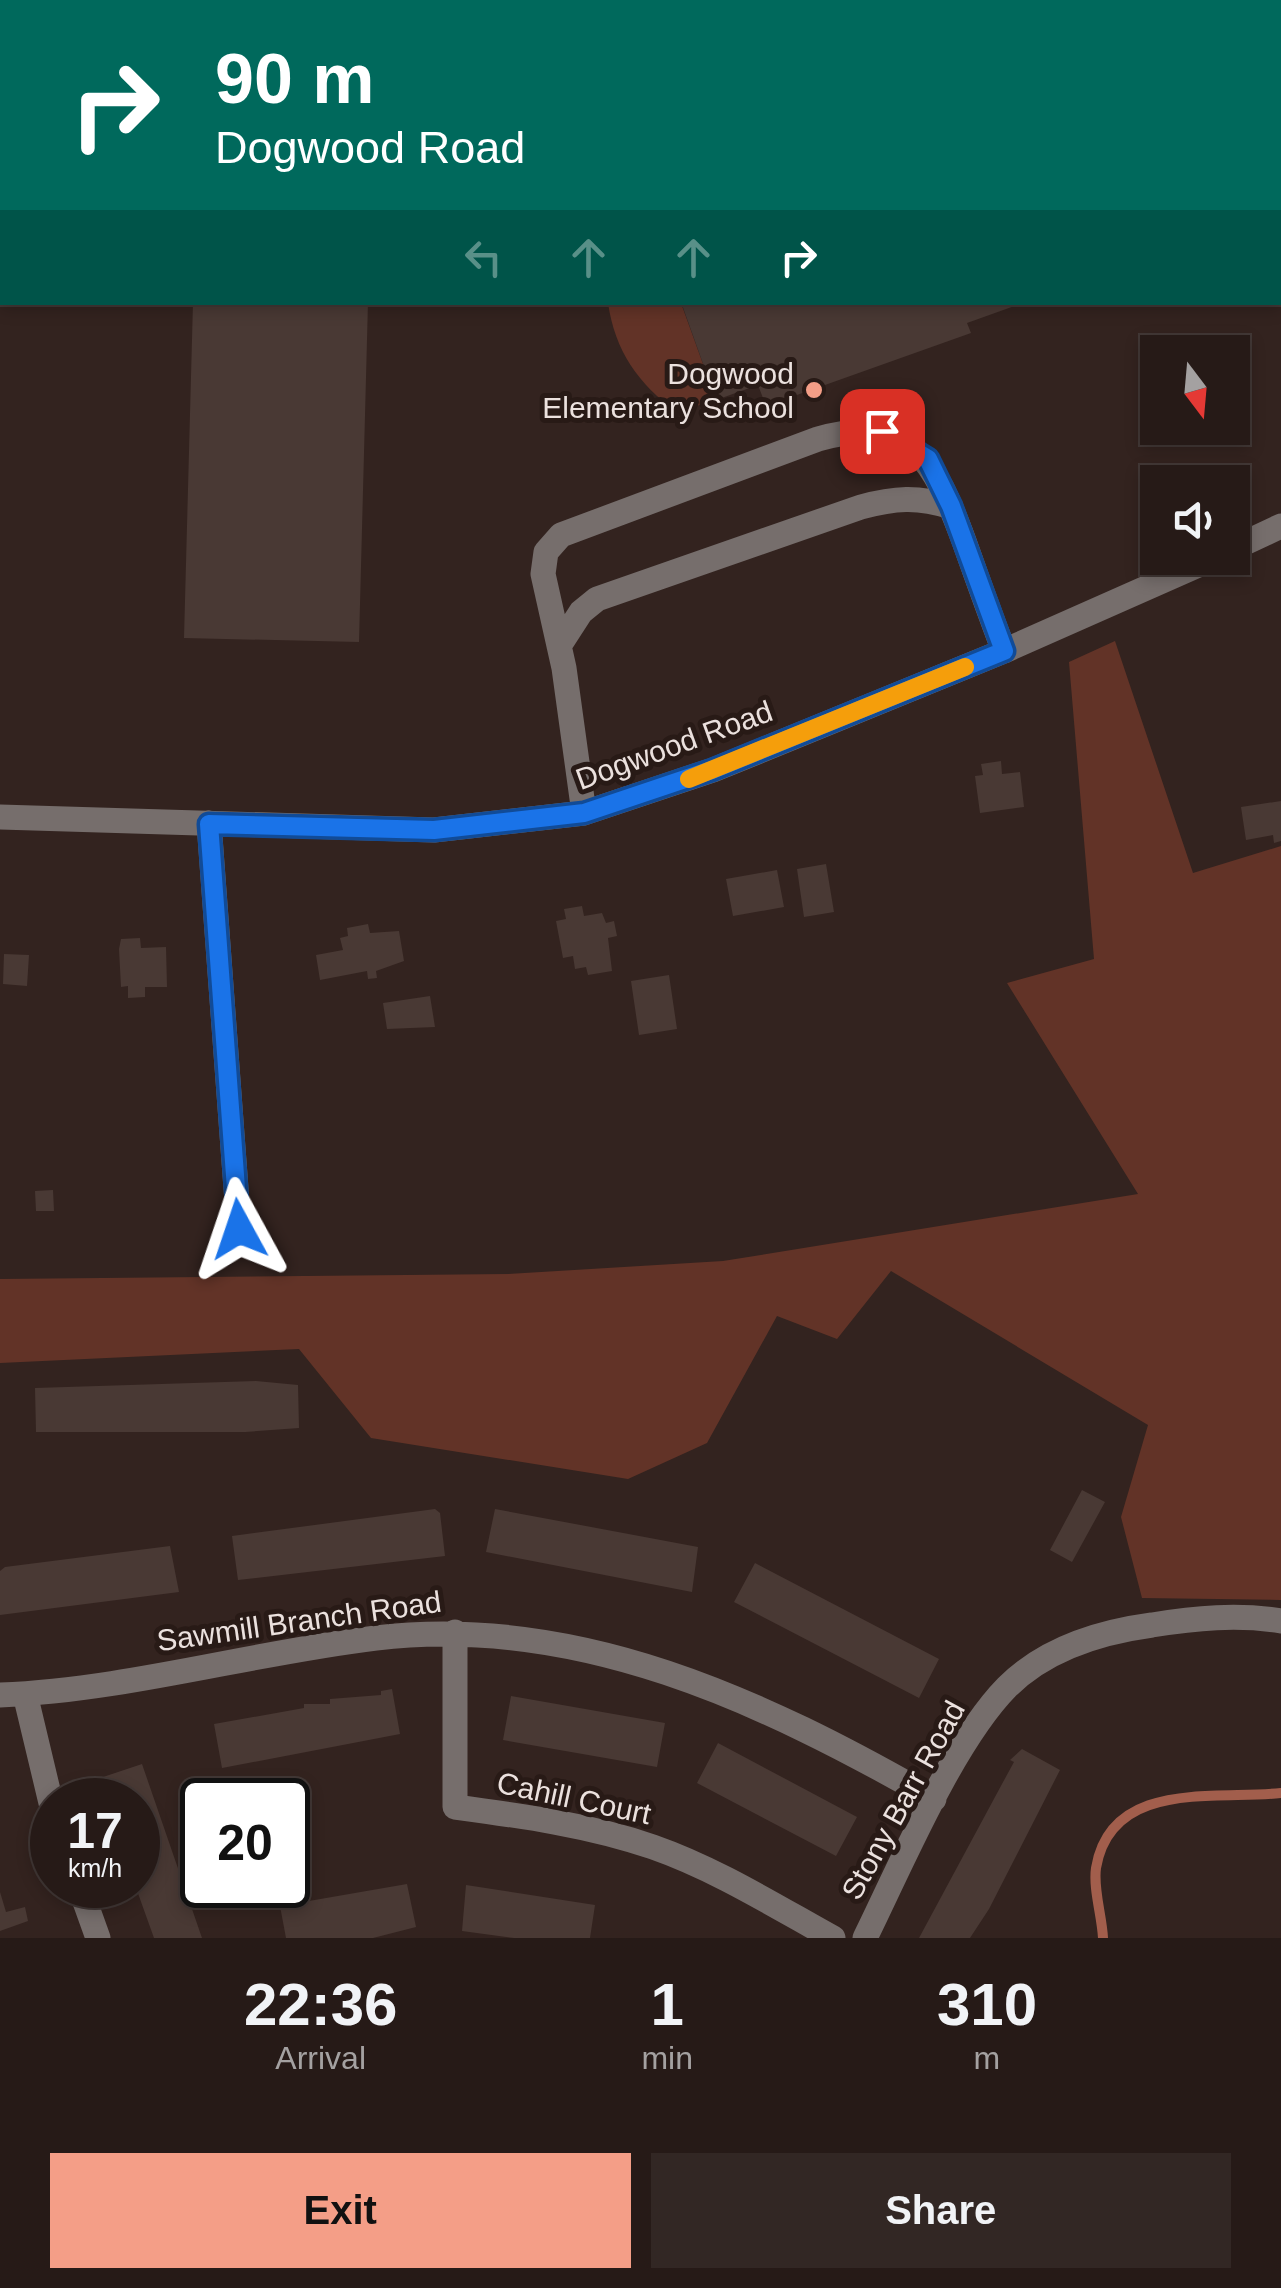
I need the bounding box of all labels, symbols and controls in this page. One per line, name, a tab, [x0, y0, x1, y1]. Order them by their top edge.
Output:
icon: right	[50, 40, 180, 170]
text: 90 m	[215, 40, 375, 118]
text: Dogwood Road	[215, 122, 525, 173]
icon: left	[456, 230, 511, 285]
icon: ahead	[561, 230, 616, 285]
icon: ahead	[666, 230, 721, 285]
icon: right	[771, 230, 826, 285]
north arrow	[1140, 335, 1250, 445]
map controls	[1140, 335, 1250, 575]
place label: Dogwood Elementary School	[542, 357, 794, 424]
marker: Dogwood Elementary School	[803, 379, 825, 401]
pin	[840, 389, 925, 474]
icon: arrive	[855, 404, 910, 459]
button: sound	[1140, 465, 1250, 575]
street label: Dogwood Road	[571, 694, 777, 796]
position arrow	[187, 1177, 291, 1281]
street label: Sawmill Branch Road	[155, 1585, 443, 1657]
street label: Stony Barr Road	[835, 1695, 971, 1905]
street label: Cahill Court	[494, 1766, 655, 1831]
speed limit sign: 20	[180, 1778, 310, 1908]
text: 17	[67, 1803, 123, 1859]
text: km/h	[68, 1854, 122, 1882]
text: 22:36	[244, 1971, 397, 2038]
text: 1	[650, 1971, 684, 2038]
text: 310	[937, 1971, 1037, 2038]
text: Arrival	[275, 2040, 366, 2076]
text: min	[641, 2040, 693, 2076]
text: m	[974, 2040, 1000, 2076]
button: Exit	[50, 2153, 631, 2268]
button: Share	[651, 2153, 1231, 2268]

